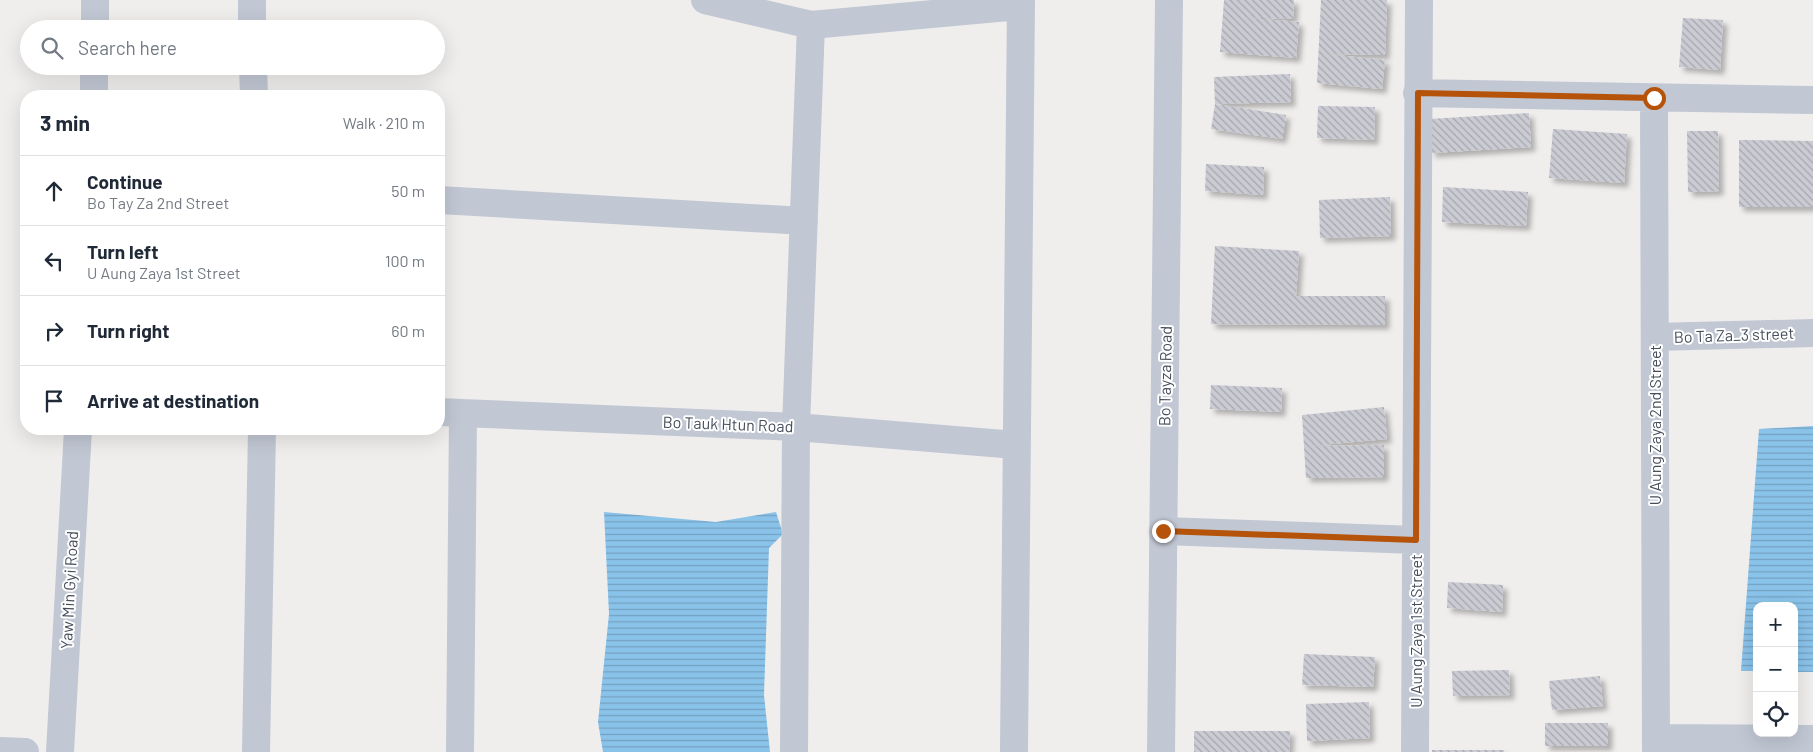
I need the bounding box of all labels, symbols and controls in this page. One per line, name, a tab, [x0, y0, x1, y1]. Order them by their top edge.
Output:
search box	[20, 20, 445, 75]
icon: search	[38, 34, 66, 62]
text: Search here	[78, 36, 177, 59]
route start	[1643, 87, 1666, 110]
text: 3 min	[40, 110, 90, 135]
text: Walk · 210 m	[343, 113, 425, 132]
text: Continue	[87, 170, 163, 193]
icon: ahead	[40, 177, 68, 205]
text: 50 m	[391, 181, 425, 200]
text: Bo Tay Za 2nd Street	[87, 193, 229, 212]
text: Turn left	[87, 240, 158, 263]
icon: left	[40, 247, 68, 275]
text: 100 m	[385, 251, 425, 270]
text: U Aung Zaya 1st Street	[87, 263, 241, 282]
icon: right	[40, 317, 68, 345]
text: Turn right	[87, 319, 169, 342]
text: 60 m	[391, 321, 425, 340]
street label: Bo Ta Za_3 street	[1674, 323, 1794, 346]
street label: Bo Tayza Road	[1154, 326, 1175, 426]
street label: U Aung Zaya 2nd Street	[1645, 345, 1664, 505]
icon: arrive	[40, 387, 68, 415]
text: Arrive at destination	[87, 389, 259, 412]
street label: Bo Tauk Htun Road	[662, 412, 794, 435]
route end	[1152, 520, 1175, 543]
street label: Yaw Min Gyi Road	[56, 530, 81, 650]
street label: U Aung Zaya 1st Street	[1406, 554, 1425, 708]
map controls	[1753, 602, 1798, 737]
button: +	[1753, 602, 1798, 647]
button: −	[1753, 647, 1798, 692]
button: locate	[1753, 692, 1798, 737]

